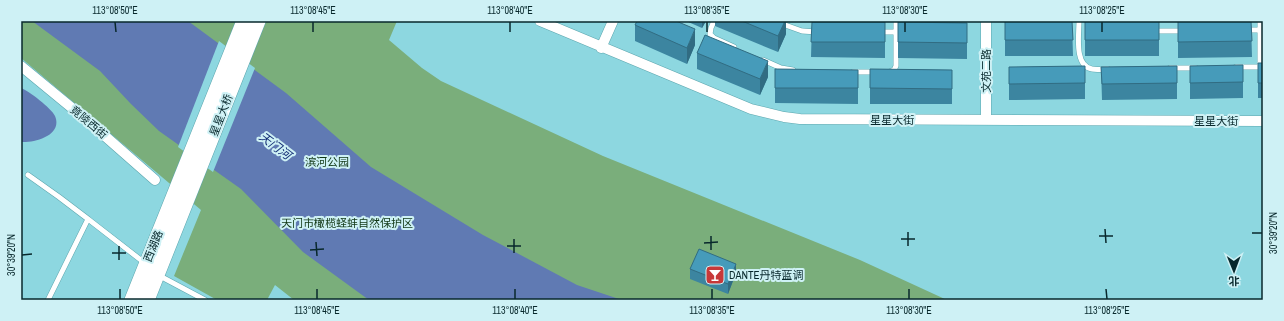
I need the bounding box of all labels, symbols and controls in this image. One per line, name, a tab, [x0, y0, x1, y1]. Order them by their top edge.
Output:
text: 113°08'50"E	[92, 4, 138, 17]
text: 113°08'45"E	[290, 4, 336, 17]
text: 113°08'40"E	[487, 4, 533, 17]
text: 113°08'35"E	[684, 4, 730, 17]
text: 113°08'30"E	[882, 4, 928, 17]
text: 113°08'25"E	[1079, 4, 1125, 17]
street label: 文苑二路	[979, 49, 993, 93]
street label: 星星大桥	[207, 92, 235, 138]
street label: 竟陵西街	[68, 102, 110, 142]
street label: 星星大街	[870, 113, 914, 127]
street label: 星星大街	[1194, 114, 1238, 128]
water label: 天门河	[256, 129, 296, 164]
park label: 滨河公园	[305, 155, 349, 169]
text: 30°39'20"N	[1267, 212, 1280, 254]
park label: 天门市橄榄蛏蚌自然保护区	[281, 216, 413, 230]
street label: 西湖路	[140, 228, 166, 264]
text: 30°39'20"N	[5, 234, 18, 276]
north arrow	[1214, 251, 1254, 291]
bar icon: DANTE丹特蓝调	[704, 264, 726, 286]
place label: DANTE丹特蓝调	[729, 268, 804, 282]
text: 北	[1229, 274, 1240, 288]
text: 113°08'50"E	[97, 304, 143, 317]
text: 113°08'45"E	[294, 304, 340, 317]
text: 113°08'40"E	[492, 304, 538, 317]
text: 113°08'35"E	[689, 304, 735, 317]
text: 113°08'30"E	[886, 304, 932, 317]
text: 113°08'25"E	[1084, 304, 1130, 317]

